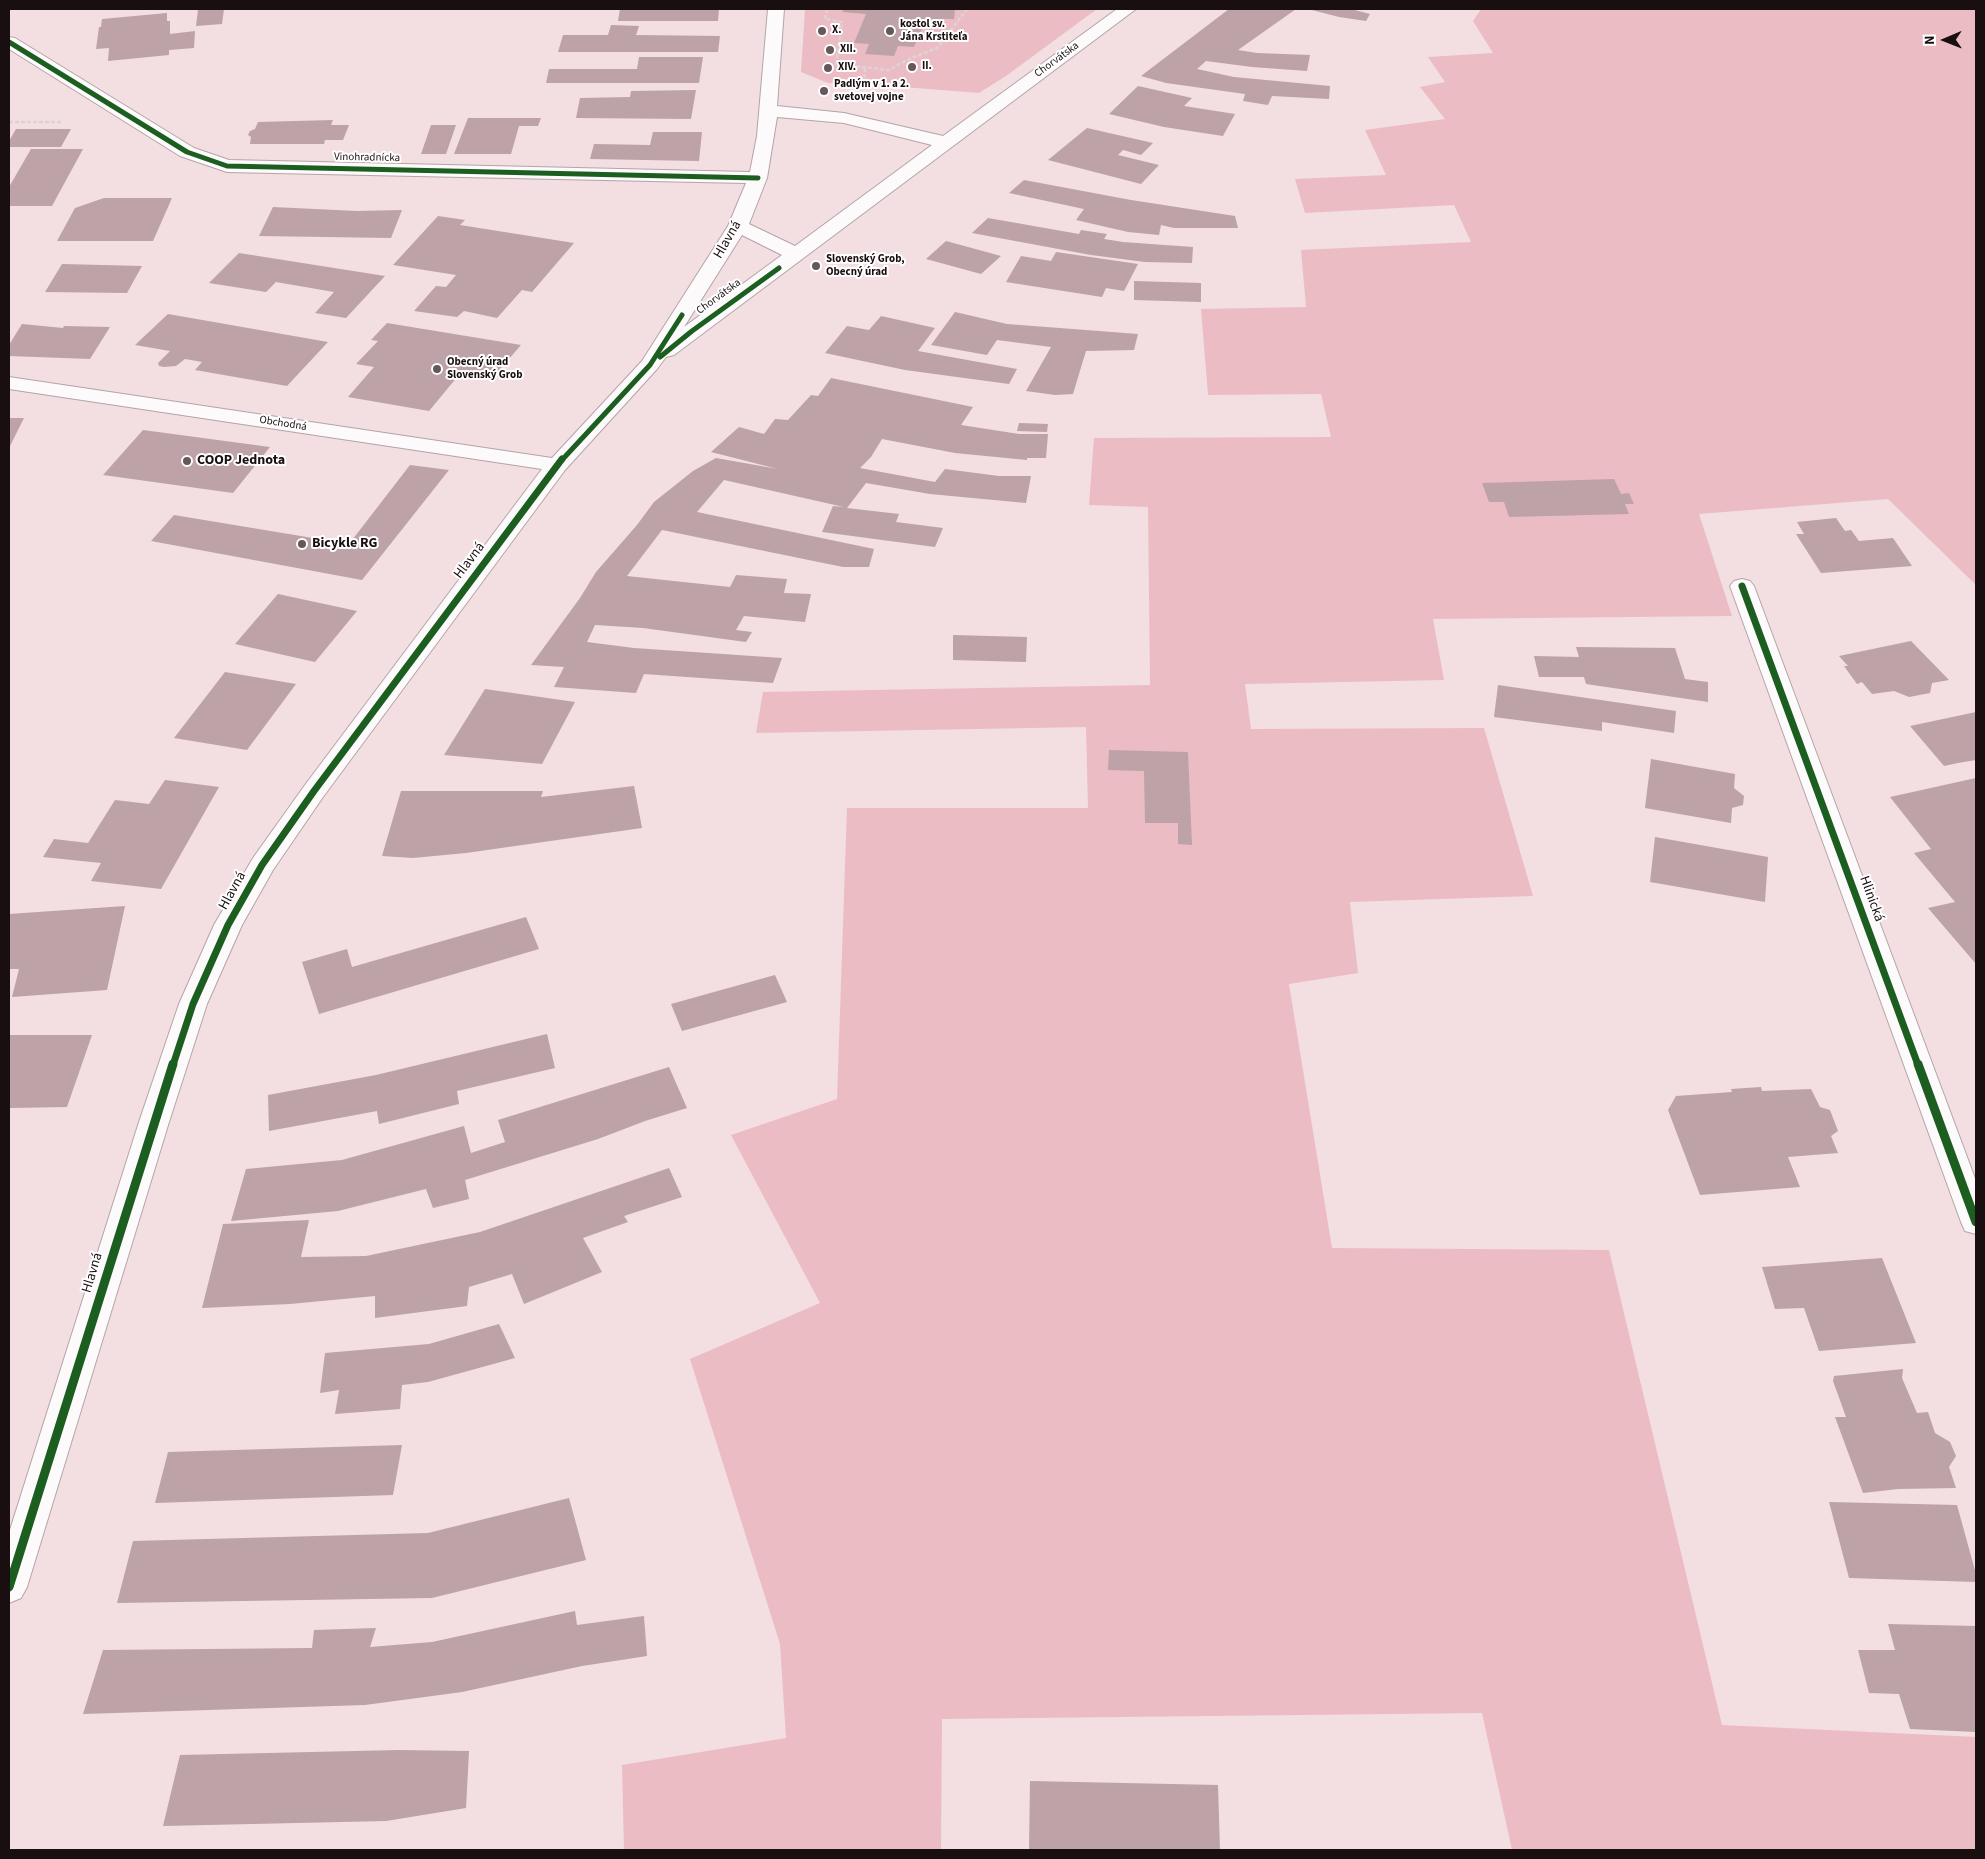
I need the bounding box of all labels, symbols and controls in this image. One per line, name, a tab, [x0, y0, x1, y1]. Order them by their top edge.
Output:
north arrow	[1920, 15, 1970, 65]
place label: kostol sv. Jána Krstiteľa	[900, 18, 967, 44]
place label: X.	[832, 24, 842, 38]
marker: X.	[816, 25, 828, 37]
marker: kostol sv. Jána Krstiteľa	[884, 25, 896, 37]
text: N	[1920, 35, 1940, 45]
street label: Chorvátska	[1032, 39, 1082, 81]
place label: XII.	[840, 43, 856, 57]
marker: XII.	[824, 44, 836, 56]
place label: II.	[922, 60, 932, 74]
place label: XIV.	[838, 61, 856, 75]
marker: II.	[906, 61, 918, 73]
marker: XIV.	[822, 62, 834, 74]
place label: Padlým v 1. a 2. svetovej vojne	[834, 78, 909, 104]
marker: Padlým v 1. a 2. svetovej vojne	[818, 85, 830, 97]
street label: Vinohradnícka	[334, 151, 400, 165]
street label: Hlavná	[710, 218, 746, 262]
place label: Slovenský Grob, Obecný úrad	[826, 253, 905, 279]
marker: Slovenský Grob, Obecný úrad	[810, 260, 822, 272]
street label: Chorvátska	[694, 276, 744, 318]
place label: Obecný úrad Slovenský Grob	[447, 356, 522, 382]
marker: Obecný úrad Slovenský Grob	[431, 363, 443, 375]
street label: Obchodná	[258, 414, 308, 434]
place label: COOP Jednota	[197, 453, 285, 469]
marker: COOP Jednota	[181, 455, 193, 467]
place label: Bicykle RG	[312, 536, 377, 552]
marker: Bicykle RG	[296, 538, 308, 550]
street label: Hlavná	[451, 540, 489, 582]
street label: Hlavná	[216, 869, 250, 913]
street label: Hlinická	[1855, 874, 1887, 924]
street label: Hlavná	[79, 1251, 107, 1295]

